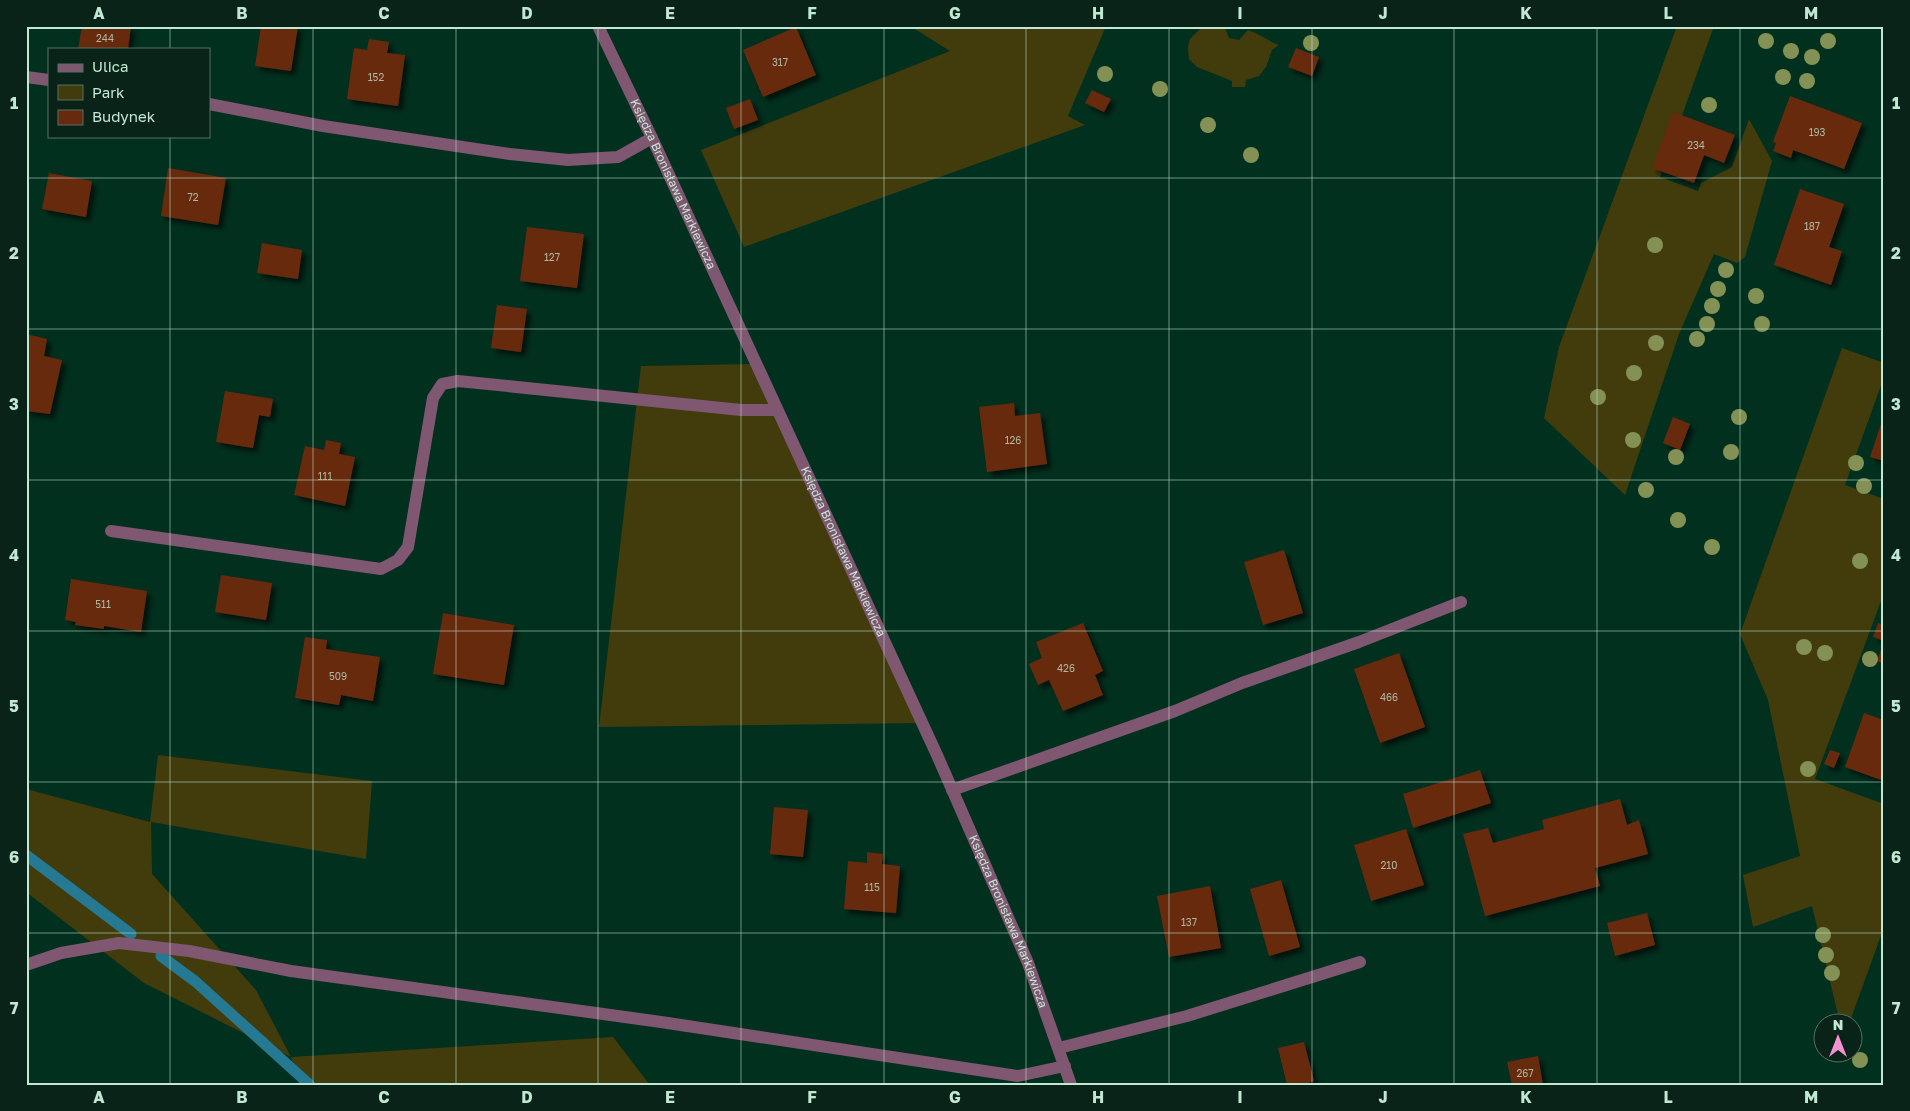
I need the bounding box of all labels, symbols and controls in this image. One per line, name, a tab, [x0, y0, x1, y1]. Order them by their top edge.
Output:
text: A	[93, 3, 105, 23]
text: B	[236, 3, 248, 23]
text: C	[378, 3, 390, 23]
text: D	[521, 3, 533, 23]
text: E	[665, 3, 675, 23]
text: F	[807, 3, 817, 23]
text: G	[949, 3, 961, 23]
text: H	[1092, 3, 1104, 23]
text: I	[1237, 3, 1243, 23]
text: J	[1378, 3, 1388, 23]
text: K	[1520, 3, 1532, 23]
text: L	[1663, 3, 1673, 23]
text: M	[1804, 3, 1818, 23]
house number: 244	[96, 32, 114, 44]
legend	[48, 48, 210, 138]
house number: 317	[772, 56, 788, 68]
text: Ulica	[92, 57, 128, 75]
house number: 152	[368, 71, 384, 83]
text: Park	[92, 83, 125, 101]
text: 1	[10, 93, 18, 113]
text: 1	[1892, 93, 1900, 113]
street label: Księdza Bronisława Markiewicza	[627, 96, 719, 271]
text: Budynek	[92, 107, 156, 125]
house number: 193	[1809, 126, 1826, 138]
house number: 234	[1687, 139, 1705, 151]
house number: 72	[187, 191, 199, 203]
house number: 187	[1804, 220, 1820, 232]
text: 2	[9, 243, 19, 263]
text: 2	[1891, 243, 1901, 263]
house number: 127	[544, 251, 560, 263]
text: 3	[9, 394, 19, 414]
text: 3	[1891, 394, 1901, 414]
house number: 126	[1005, 434, 1021, 446]
street label: Księdza Bronisława Markiewicza	[798, 464, 889, 639]
house number: 111	[318, 470, 332, 482]
text: 4	[9, 545, 19, 565]
text: 4	[1891, 545, 1901, 565]
house number: 511	[95, 598, 111, 610]
house number: 426	[1057, 662, 1075, 674]
house number: 509	[329, 670, 347, 682]
house number: 466	[1380, 691, 1398, 703]
text: 5	[9, 696, 19, 716]
text: 5	[1891, 696, 1901, 716]
street label: Księdza Bronisława Markiewicza	[966, 832, 1051, 1010]
text: 6	[9, 847, 19, 867]
text: 6	[1891, 847, 1901, 867]
house number: 210	[1381, 859, 1397, 871]
house number: 115	[864, 881, 880, 893]
house number: 137	[1181, 916, 1197, 928]
text: 7	[10, 998, 19, 1018]
text: 7	[1892, 998, 1901, 1018]
north arrow	[1812, 1014, 1862, 1064]
text: N	[1833, 1016, 1843, 1033]
house number: 267	[1516, 1067, 1534, 1079]
text: A	[93, 1087, 105, 1107]
text: B	[236, 1087, 248, 1107]
text: C	[378, 1087, 390, 1107]
text: D	[521, 1087, 533, 1107]
text: E	[665, 1087, 675, 1107]
text: F	[807, 1087, 817, 1107]
text: G	[949, 1087, 961, 1107]
text: H	[1092, 1087, 1104, 1107]
text: I	[1237, 1087, 1243, 1107]
text: J	[1378, 1087, 1388, 1107]
text: K	[1520, 1087, 1532, 1107]
text: L	[1663, 1087, 1673, 1107]
text: M	[1804, 1087, 1818, 1107]

